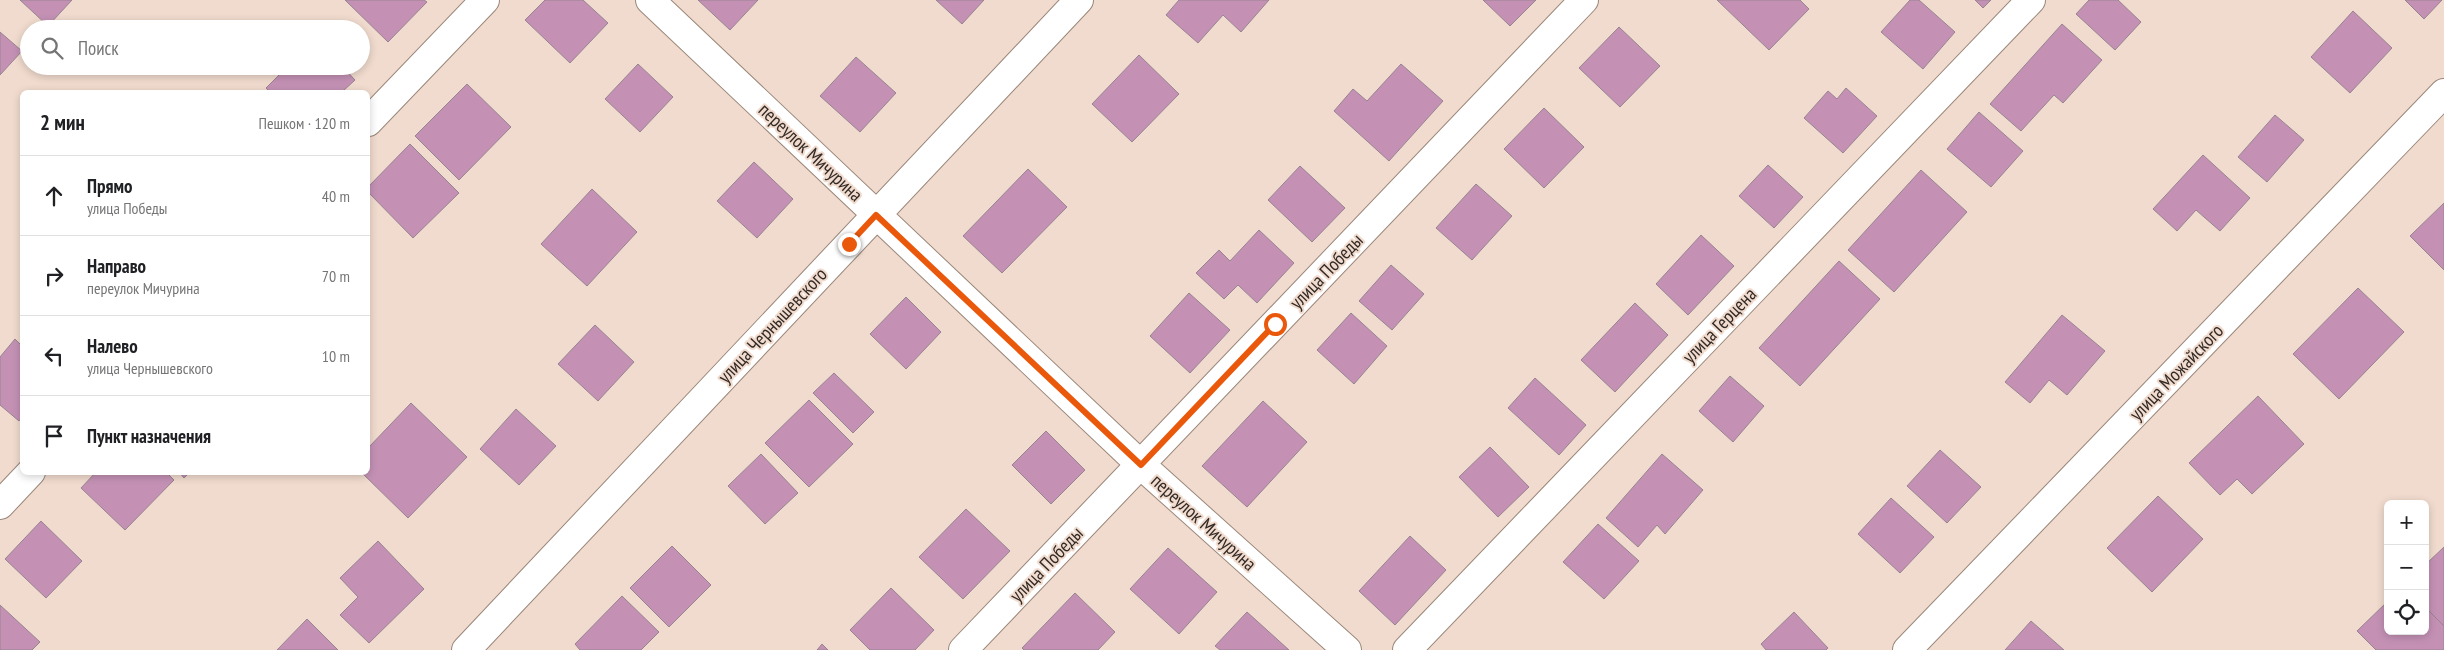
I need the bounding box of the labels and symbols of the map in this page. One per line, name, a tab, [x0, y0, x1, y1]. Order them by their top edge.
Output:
street label: переулок Мичурина	[754, 98, 868, 206]
street label: улица Победы	[1284, 228, 1368, 314]
route end	[838, 233, 861, 256]
street label: улица Чернышевского	[712, 262, 832, 388]
street label: улица Герцена	[1677, 282, 1761, 368]
route start	[1264, 313, 1287, 336]
street label: улица Можайского	[2124, 319, 2228, 425]
street label: переулок Мичурина	[1146, 468, 1262, 576]
street label: улица Победы	[1004, 521, 1088, 607]

